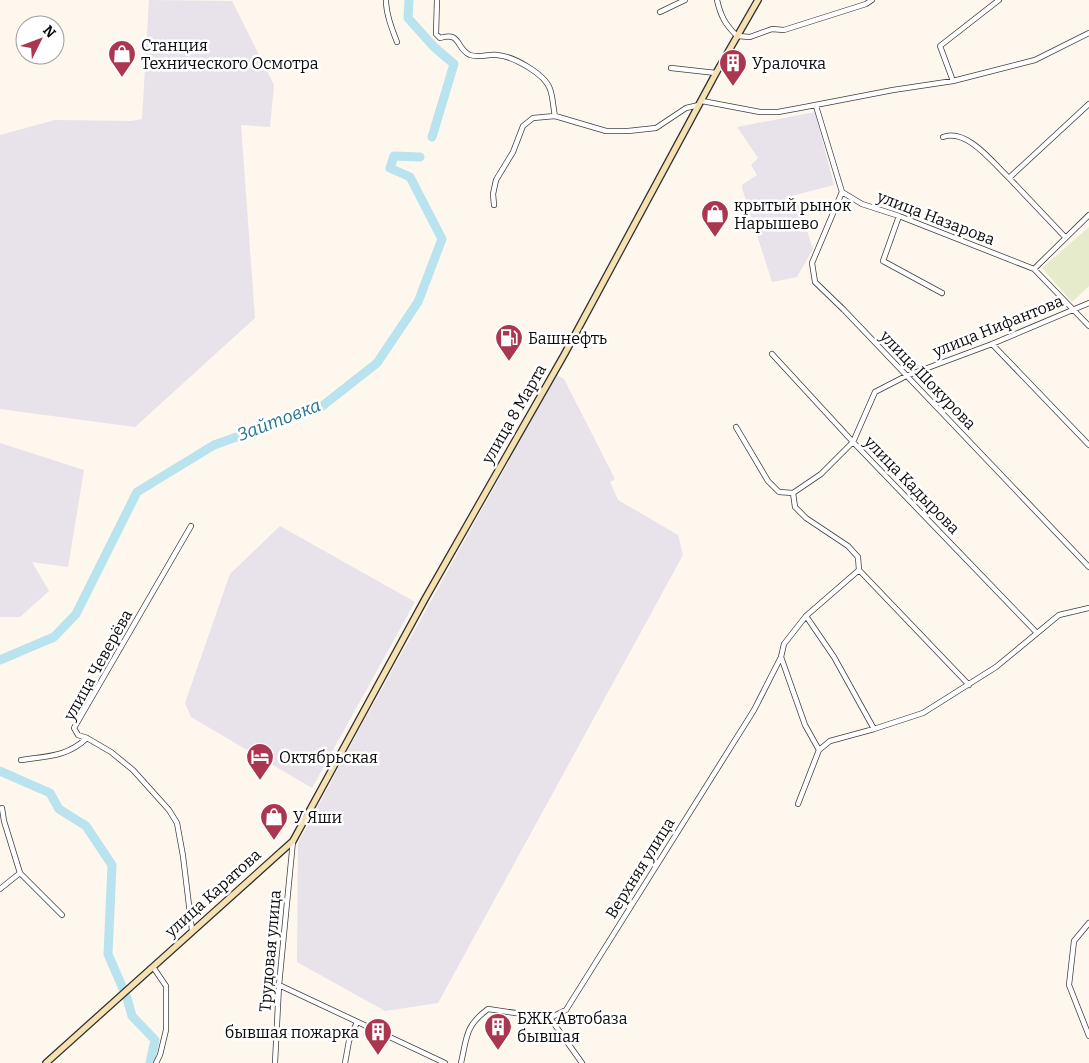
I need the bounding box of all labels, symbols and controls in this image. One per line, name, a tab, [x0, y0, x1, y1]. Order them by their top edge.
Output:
north arrow	[15, 15, 65, 65]
text: N	[39, 22, 59, 41]
place label: Станция Технического Осмотра	[141, 36, 319, 73]
shop icon: Станция Технического Осмотра	[107, 39, 137, 78]
building icon: Уралочка	[718, 48, 748, 87]
place label: Уралочка	[752, 54, 826, 73]
street label: улица Назарова	[874, 186, 998, 249]
place label: крытый рынок Нарышево	[734, 196, 852, 233]
shop icon: крытый рынок Нарышево	[700, 199, 730, 238]
street label: улица Нифантова	[929, 291, 1066, 361]
fuel station icon: Башнефть	[494, 323, 524, 362]
street label: улица Шокурова	[875, 326, 980, 433]
place label: Башнефть	[528, 329, 607, 348]
street label: улица 8 Марта	[477, 361, 550, 468]
water label: Зайтовка	[234, 394, 324, 446]
street label: улица Кадырова	[860, 431, 964, 538]
street label: улица Чеверёва	[59, 606, 136, 725]
hotel icon: Октябрьская	[245, 742, 275, 781]
place label: Октябрьская	[279, 748, 378, 767]
shop icon: У Яши	[259, 802, 289, 841]
place label: У Яши	[293, 808, 342, 827]
street label: Верхняя улица	[601, 814, 679, 922]
street label: улица Каратова	[160, 845, 265, 942]
street label: Трудовая улица	[255, 889, 285, 1013]
place label: БЖК Автобаза бывшая	[517, 1009, 628, 1046]
building icon: БЖК Автобаза бывшая	[483, 1012, 513, 1051]
building icon: бывшая пожарка	[363, 1017, 393, 1056]
place label: бывшая пожарка	[225, 1023, 359, 1042]

